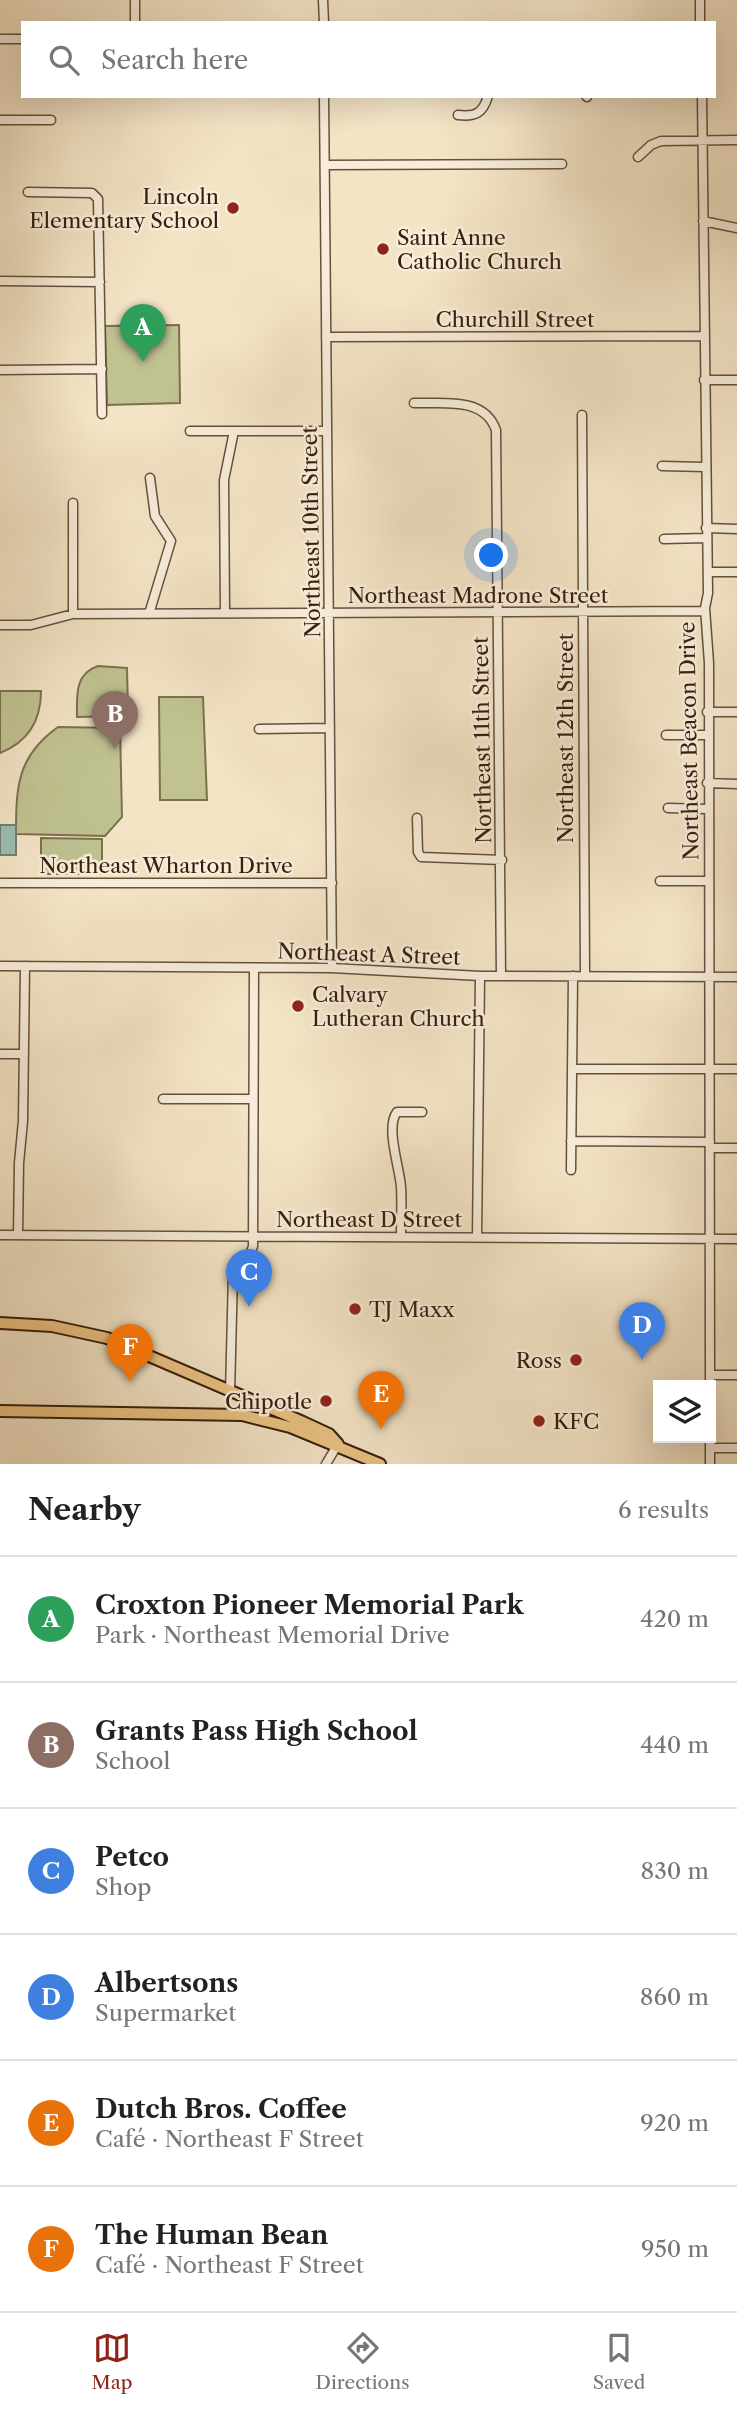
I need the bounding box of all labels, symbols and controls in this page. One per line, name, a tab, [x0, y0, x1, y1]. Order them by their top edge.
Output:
search box	[21, 21, 716, 98]
icon: search	[45, 41, 83, 79]
text: Search here	[101, 44, 248, 76]
place label: Lincoln Elementary School	[29, 184, 219, 233]
marker: Lincoln Elementary School	[225, 200, 241, 216]
place label: Saint Anne Catholic Church	[397, 225, 562, 274]
marker: Saint Anne Catholic Church	[375, 241, 391, 257]
pin: A	[120, 304, 166, 362]
street label: Churchill Street	[436, 307, 595, 332]
street label: Northeast 10th Street	[297, 425, 325, 638]
your location	[474, 538, 508, 572]
street label: Northeast Madrone Street	[348, 583, 609, 608]
street label: Northeast Beacon Drive	[674, 621, 704, 861]
street label: Northeast 12th Street	[553, 632, 578, 843]
street label: Northeast 11th Street	[468, 636, 496, 844]
pin: B	[92, 691, 138, 749]
street label: Northeast Wharton Drive	[39, 853, 293, 878]
street label: Northeast A Street	[277, 938, 461, 970]
place label: Calvary Lutheran Church	[312, 982, 485, 1031]
marker: Calvary Lutheran Church	[290, 998, 306, 1014]
street label: Northeast D Street	[276, 1207, 463, 1232]
pin: C	[226, 1249, 272, 1307]
place label: TJ Maxx	[369, 1297, 455, 1322]
marker: TJ Maxx	[347, 1301, 363, 1317]
pin: D	[619, 1302, 665, 1360]
pin: F	[107, 1324, 153, 1382]
place label: Ross	[516, 1348, 562, 1373]
marker: Ross	[568, 1352, 584, 1368]
pin: E	[358, 1371, 404, 1429]
map controls	[653, 1380, 716, 1443]
button: layers	[653, 1380, 716, 1443]
place label: Chipotle	[225, 1389, 312, 1414]
marker: Chipotle	[318, 1393, 334, 1409]
place label: KFC	[553, 1409, 599, 1434]
marker: KFC	[531, 1413, 547, 1429]
text: Nearby	[28, 1491, 141, 1528]
text: 6 results	[618, 1496, 709, 1524]
text: Croxton Pioneer Memorial Park	[95, 1589, 524, 1621]
text: A	[42, 1605, 60, 1633]
text: 420 m	[640, 1605, 709, 1633]
text: Park · Northeast Memorial Drive	[95, 1621, 450, 1649]
text: Grants Pass High School	[95, 1715, 418, 1747]
text: B	[42, 1731, 60, 1759]
text: 440 m	[640, 1731, 709, 1759]
text: School	[95, 1747, 170, 1775]
text: Petco	[95, 1841, 169, 1873]
text: C	[42, 1857, 60, 1885]
text: 830 m	[641, 1857, 709, 1885]
text: Shop	[95, 1873, 151, 1901]
text: Albertsons	[95, 1967, 238, 1999]
text: D	[41, 1983, 61, 2011]
text: 860 m	[640, 1983, 709, 2011]
text: Supermarket	[95, 1999, 236, 2027]
text: Dutch Bros. Coffee	[95, 2093, 347, 2125]
text: E	[43, 2109, 59, 2137]
text: 920 m	[640, 2109, 709, 2137]
text: Café · Northeast F Street	[95, 2125, 364, 2153]
text: The Human Bean	[95, 2219, 328, 2251]
text: F	[43, 2235, 59, 2263]
text: 950 m	[641, 2235, 709, 2263]
text: Café · Northeast F Street	[95, 2251, 364, 2279]
tab: Map	[92, 2329, 132, 2394]
tab: Directions	[316, 2329, 409, 2394]
tab: Saved	[593, 2329, 645, 2394]

